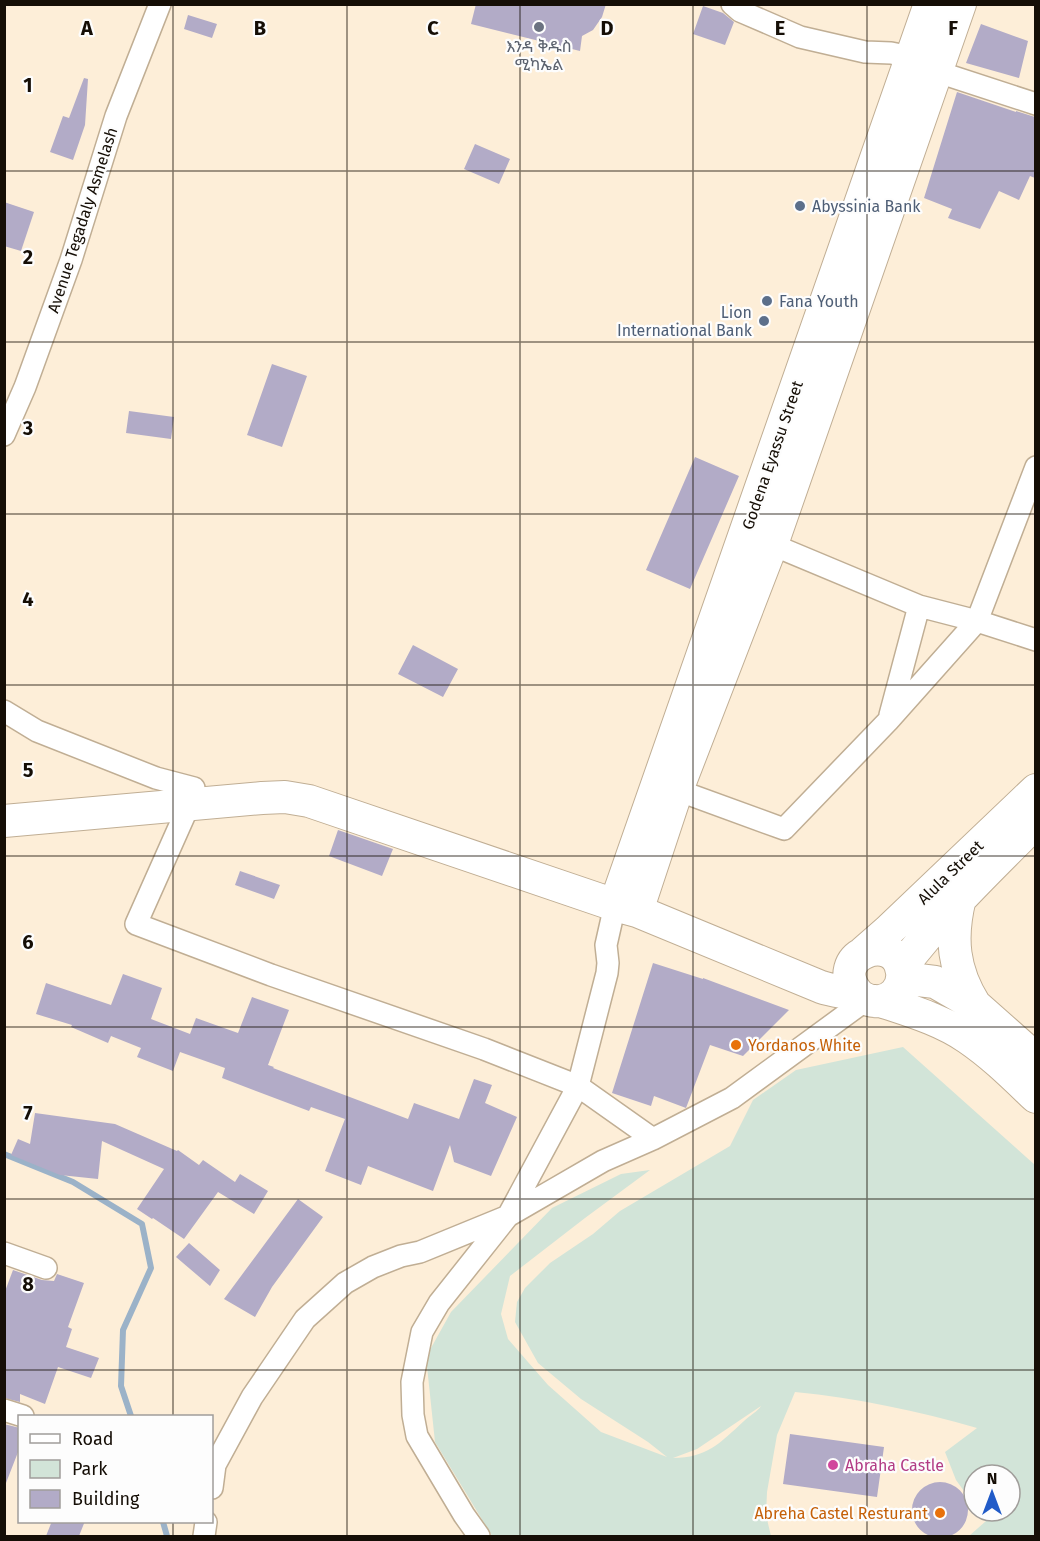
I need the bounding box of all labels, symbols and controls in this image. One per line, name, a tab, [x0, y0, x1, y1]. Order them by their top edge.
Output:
text: A	[80, 16, 94, 40]
text: B	[254, 16, 266, 40]
text: C	[427, 16, 439, 40]
text: D	[600, 16, 614, 40]
text: E	[775, 16, 785, 40]
text: F	[948, 16, 958, 40]
marker: እንዳ ቅዱስ ሚካኤል	[532, 20, 546, 34]
place label: እንዳ ቅዱስ ሚካኤል	[506, 37, 572, 74]
text: 1	[23, 73, 33, 97]
street label: Avenue Tegadaly Asmelash	[43, 125, 121, 315]
place label: Abyssinia Bank	[812, 197, 921, 216]
marker: Abyssinia Bank	[793, 199, 807, 213]
text: 2	[23, 245, 33, 269]
place label: Fana Youth	[779, 292, 859, 311]
marker: Fana Youth	[760, 294, 774, 308]
place label: Lion International Bank	[617, 303, 753, 340]
marker: Lion International Bank	[757, 314, 771, 328]
street label: Godena Eyassu Street	[738, 378, 807, 532]
text: 3	[22, 416, 33, 440]
text: 4	[22, 587, 34, 611]
text: 5	[23, 758, 34, 782]
street label: Alula Street	[913, 836, 987, 908]
text: 6	[22, 930, 34, 954]
place label: Yordanos White	[748, 1036, 861, 1055]
marker: Yordanos White	[729, 1038, 743, 1052]
text: 7	[23, 1101, 33, 1125]
text: 8	[22, 1272, 34, 1296]
legend	[18, 1415, 213, 1523]
text: Road	[72, 1428, 114, 1450]
place label: Abraha Castle	[845, 1456, 944, 1475]
text: Park	[72, 1458, 108, 1480]
marker: Abraha Castle	[826, 1458, 840, 1472]
north arrow	[962, 1463, 1022, 1523]
text: N	[987, 1469, 997, 1488]
text: Building	[72, 1488, 140, 1510]
place label: Abreha Castel Resturant	[754, 1504, 928, 1523]
marker: Abreha Castel Resturant	[933, 1506, 947, 1520]

